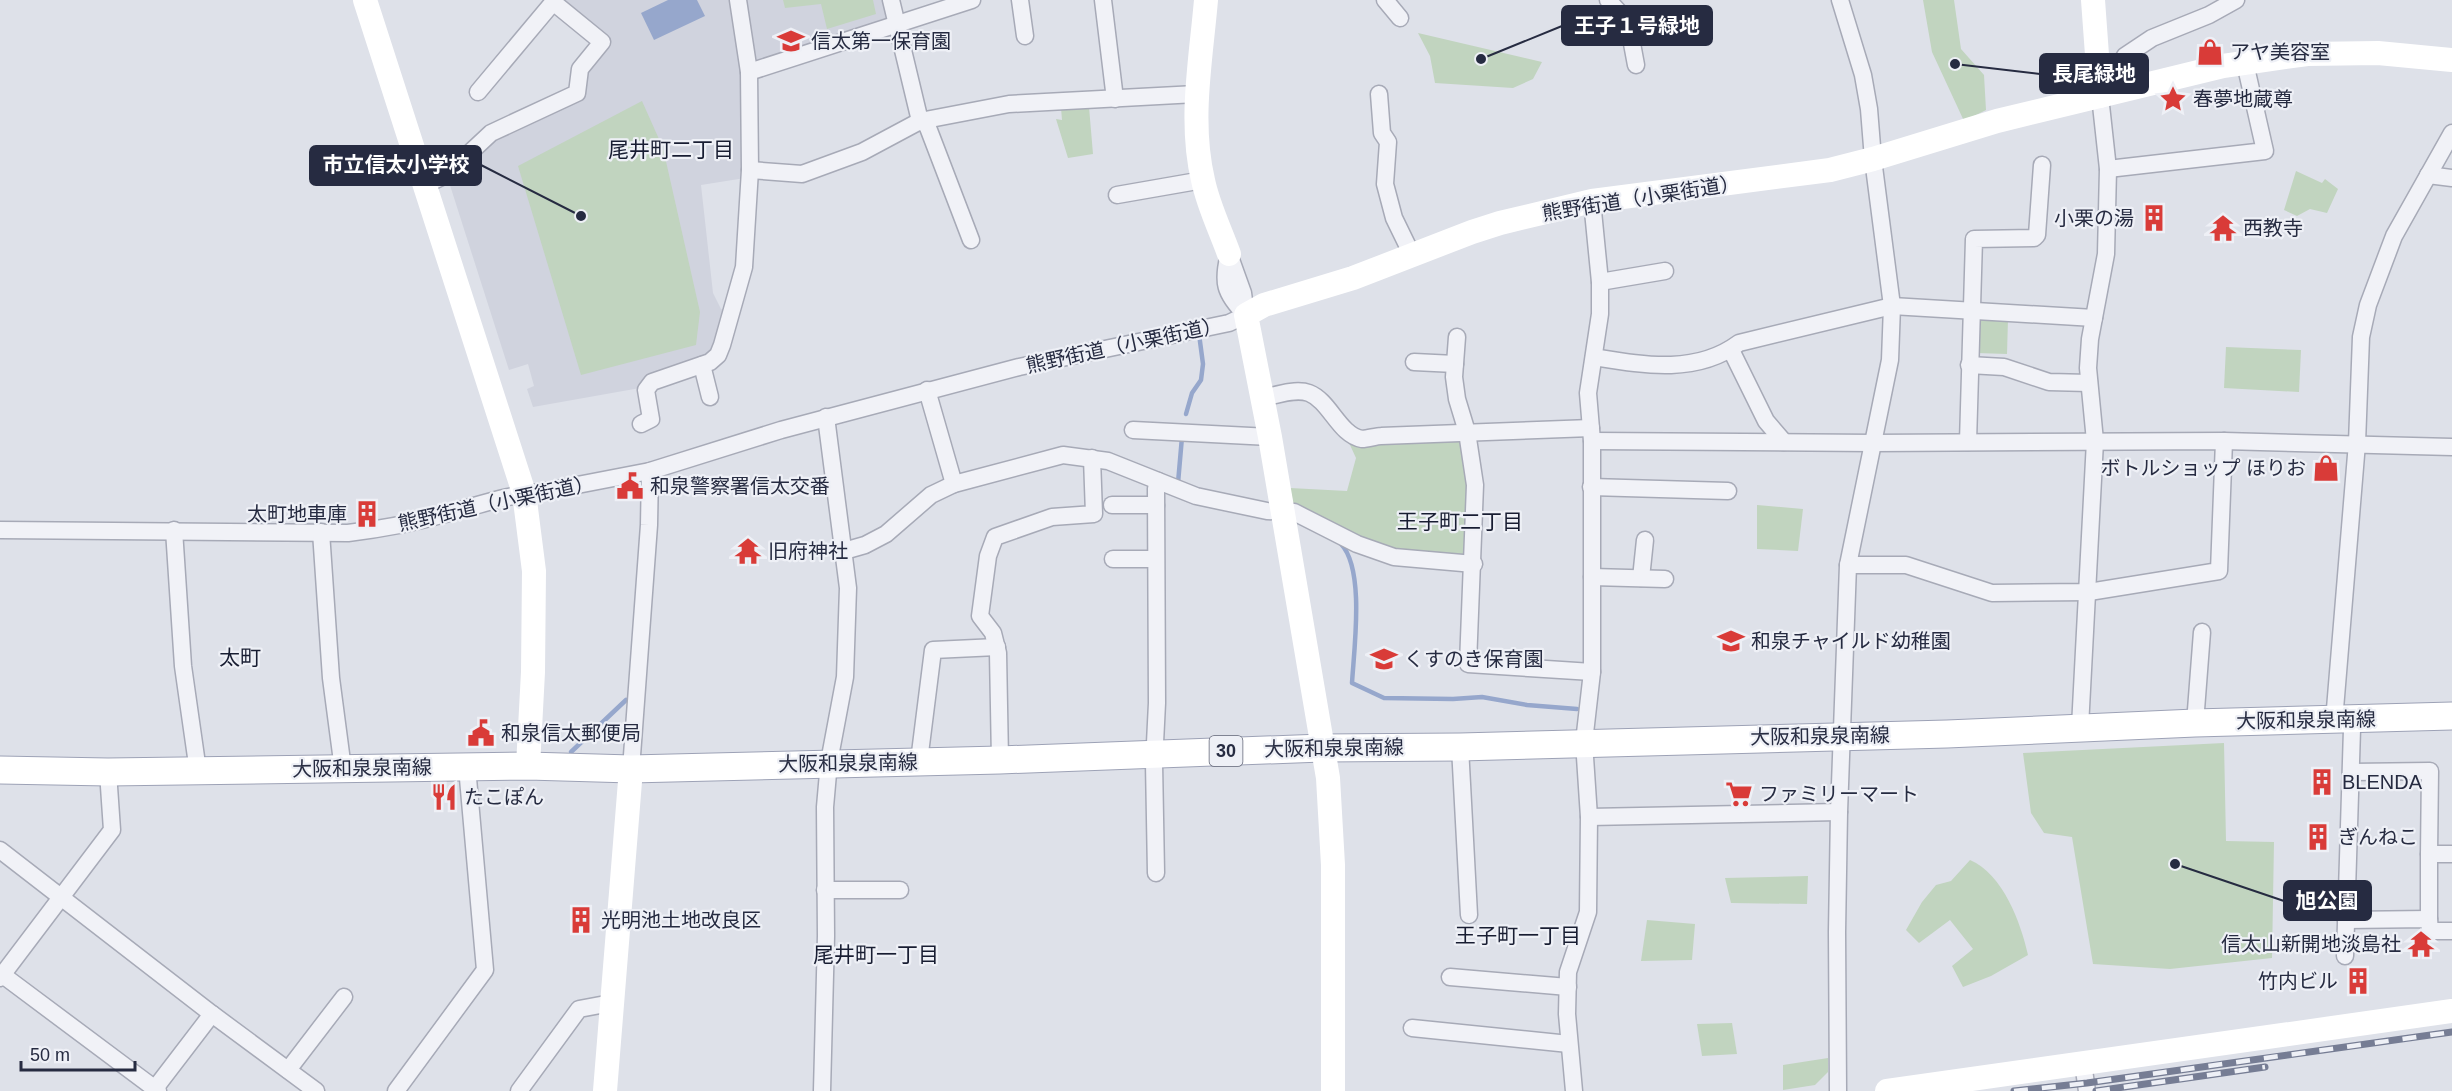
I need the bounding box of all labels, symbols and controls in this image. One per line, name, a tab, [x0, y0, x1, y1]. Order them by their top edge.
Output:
callout: 王子１号緑地	[1562, 6, 1712, 45]
text: 王子１号緑地	[1574, 14, 1700, 37]
school or university icon: 信太第一保育園	[776, 26, 806, 56]
place label: 信太第一保育園	[811, 30, 951, 52]
shop icon: アヤ美容室	[2195, 37, 2225, 67]
place label: アヤ美容室	[2230, 41, 2330, 63]
callout: 長尾緑地	[2040, 54, 2148, 93]
text: 長尾緑地	[2052, 62, 2136, 85]
place icon: 春夢地蔵尊	[2158, 84, 2188, 114]
place label: 春夢地蔵尊	[2193, 88, 2293, 110]
district label: 尾井町二丁目	[608, 138, 734, 161]
callout: 市立信太小学校	[310, 146, 481, 185]
text: 市立信太小学校	[323, 153, 470, 176]
street label: 熊野街道（小栗街道）	[1541, 171, 1741, 225]
building icon: 小栗の湯	[2139, 203, 2169, 233]
place label: 小栗の湯	[2054, 207, 2134, 229]
temple icon: 西教寺	[2208, 213, 2238, 243]
place label: 西教寺	[2243, 217, 2303, 239]
street label: 熊野街道（小栗街道）	[1024, 313, 1224, 377]
shop icon: ボトルショップ ほりお	[2311, 453, 2341, 483]
place label: ボトルショップ ほりお	[2100, 457, 2306, 479]
street label: 熊野街道（小栗街道）	[396, 471, 596, 535]
public building icon: 和泉警察署信太交番	[615, 471, 645, 501]
place label: 和泉警察署信太交番	[650, 475, 830, 497]
building icon: 太町地車庫	[352, 499, 382, 529]
place label: 太町地車庫	[247, 503, 347, 525]
district label: 王子町二丁目	[1397, 510, 1523, 533]
temple icon: 旧府神社	[733, 536, 763, 566]
place label: 旧府神社	[768, 540, 848, 562]
school or university icon: 和泉チャイルド幼稚園	[1716, 626, 1746, 656]
place label: 和泉チャイルド幼稚園	[1751, 630, 1951, 652]
school or university icon: くすのき保育園	[1369, 644, 1399, 674]
district label: 太町	[219, 646, 261, 669]
place label: くすのき保育園	[1404, 648, 1543, 670]
street label: 大阪和泉泉南線	[2236, 708, 2376, 732]
public building icon: 和泉信太郵便局	[466, 718, 496, 748]
place label: 和泉信太郵便局	[501, 722, 641, 744]
street label: 大阪和泉泉南線	[1750, 724, 1890, 748]
road number: 30	[1210, 736, 1242, 766]
street label: 大阪和泉泉南線	[1264, 736, 1404, 760]
street label: 大阪和泉泉南線	[778, 751, 918, 775]
street label: 大阪和泉泉南線	[292, 756, 432, 780]
building icon: BLENDA	[2307, 767, 2337, 797]
place label: BLENDA	[2342, 771, 2423, 793]
supermarket icon: ファミリーマート	[1724, 779, 1754, 809]
restaurant icon: たこぽん	[429, 782, 459, 812]
place label: ファミリーマート	[1759, 783, 1919, 805]
place label: たこぽん	[464, 786, 544, 808]
building icon: ぎんねこ	[2303, 822, 2333, 852]
place label: ぎんねこ	[2338, 826, 2418, 848]
callout: 旭公園	[2284, 881, 2371, 920]
text: 旭公園	[2296, 889, 2359, 912]
building icon: 光明池土地改良区	[566, 905, 596, 935]
place label: 光明池土地改良区	[601, 909, 761, 931]
district label: 王子町一丁目	[1455, 924, 1581, 947]
temple icon: 信太山新開地淡島社	[2406, 929, 2436, 959]
place label: 信太山新開地淡島社	[2221, 933, 2401, 955]
district label: 尾井町一丁目	[813, 943, 939, 966]
building icon: 竹内ビル	[2343, 966, 2373, 996]
place label: 竹内ビル	[2258, 970, 2338, 992]
scale bar	[21, 1034, 135, 1072]
text: 50 m	[30, 1045, 70, 1065]

